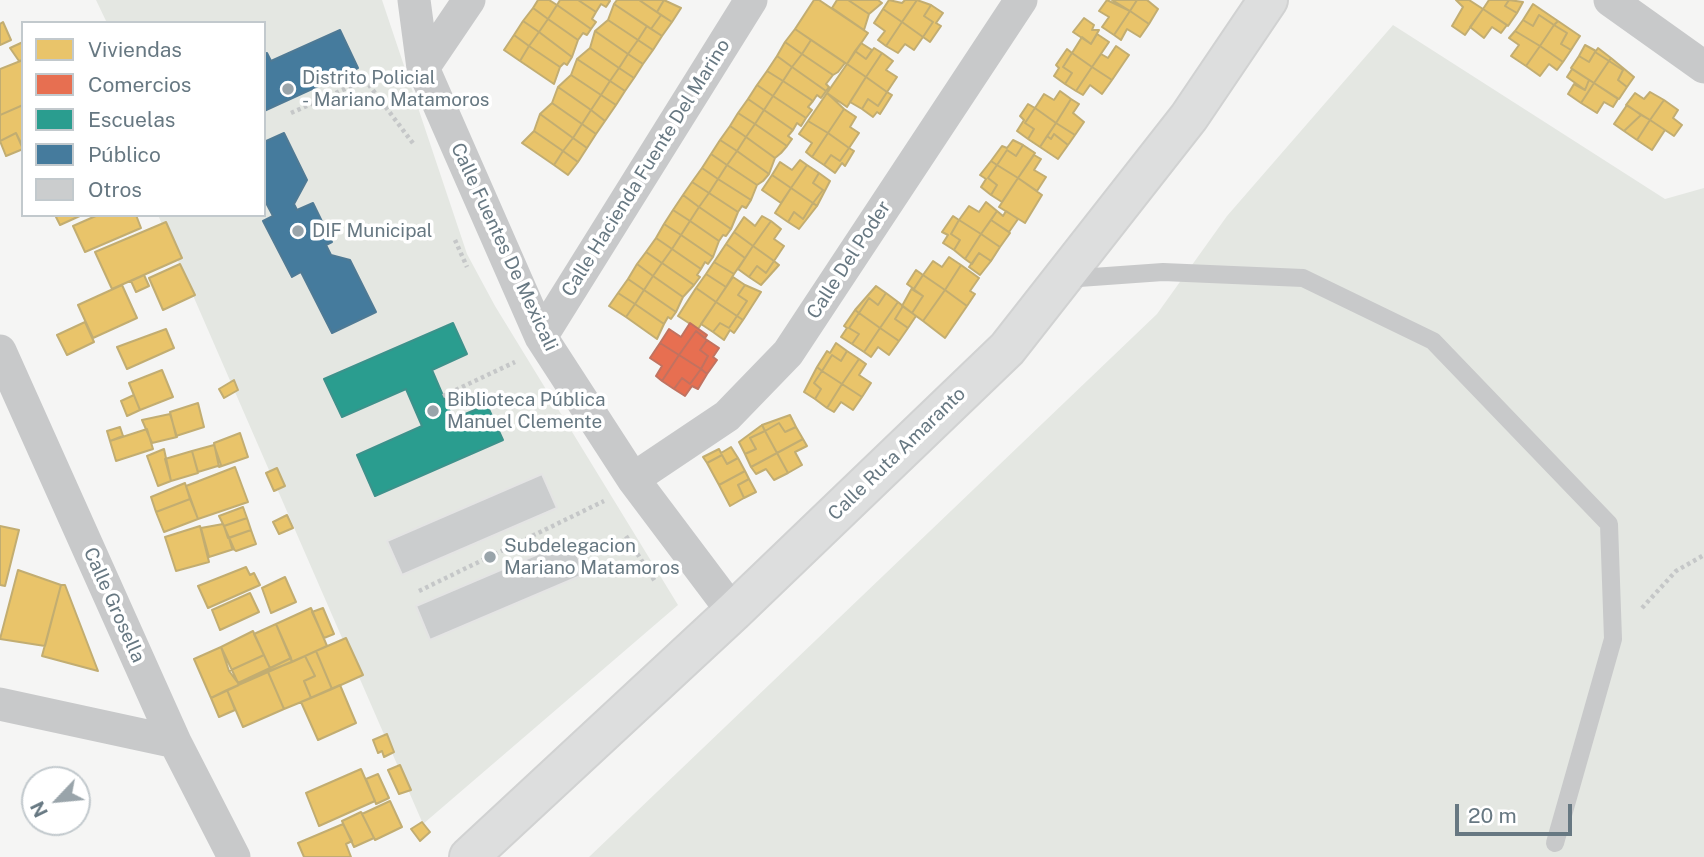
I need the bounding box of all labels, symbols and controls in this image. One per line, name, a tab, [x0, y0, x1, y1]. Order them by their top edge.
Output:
legend	[21, 21, 266, 217]
street label: Calle Hacienda Fuente Del Marino	[557, 35, 735, 301]
text: Viviendas	[88, 37, 182, 62]
place label: Distrito Policial - Mariano Matamoros	[302, 67, 489, 111]
text: Comercios	[88, 72, 191, 97]
marker: Distrito Policial - Mariano Matamoros	[280, 81, 296, 97]
text: Escuelas	[88, 107, 175, 132]
street label: Calle Fuentes De Mexicali	[446, 139, 562, 355]
text: Público	[88, 142, 161, 167]
text: Otros	[88, 177, 142, 202]
street label: Calle Del Poder	[802, 197, 896, 323]
place label: DIF Municipal	[312, 220, 433, 242]
marker: DIF Municipal	[290, 223, 306, 239]
street label: Calle Ruta Amaranto	[824, 383, 970, 525]
place label: Biblioteca Pública Manuel Clemente	[447, 389, 605, 433]
marker: Biblioteca Pública Manuel Clemente	[425, 403, 441, 419]
place label: Subdelegacion Mariano Matamoros	[504, 535, 680, 579]
street label: Calle Grosella	[78, 544, 150, 666]
marker: Subdelegacion Mariano Matamoros	[482, 549, 498, 565]
north arrow	[21, 766, 91, 836]
scale bar	[1459, 790, 1576, 834]
text: N	[26, 798, 52, 821]
text: 20 m	[1468, 803, 1517, 828]

